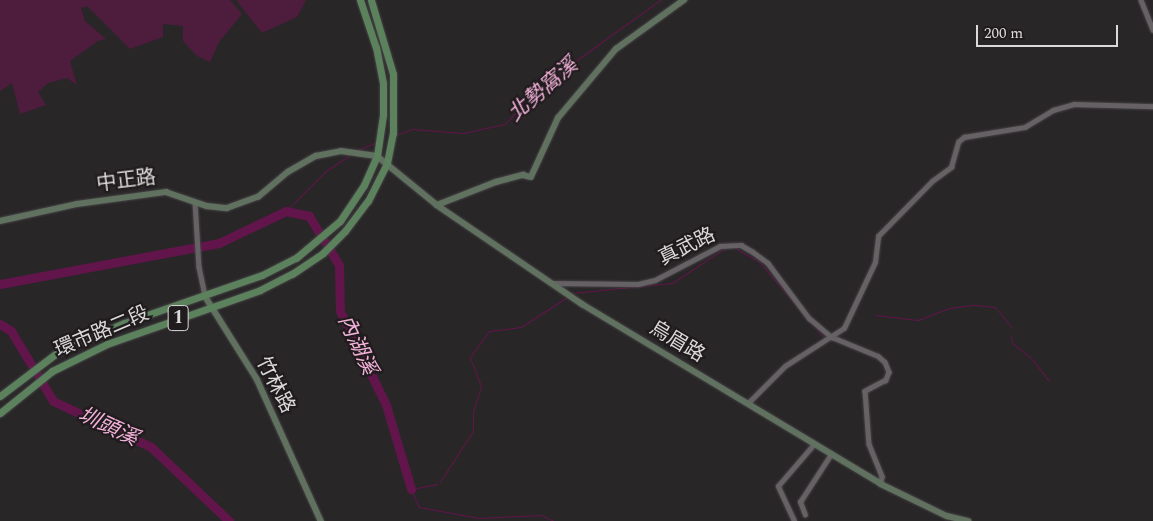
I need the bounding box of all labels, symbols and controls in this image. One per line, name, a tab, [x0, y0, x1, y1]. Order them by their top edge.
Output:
scale bar	[978, 15, 1120, 47]
text: 200 m	[984, 22, 1023, 45]
water label: 北勢窩溪	[503, 53, 583, 127]
street label: 中正路	[95, 165, 157, 197]
street label: 真武路	[655, 223, 719, 271]
street label: 環市路二段	[51, 301, 153, 363]
road number: 1	[167, 302, 189, 334]
water label: 內湖溪	[332, 311, 382, 379]
street label: 烏眉路	[645, 316, 709, 368]
street label: 竹林路	[251, 353, 299, 417]
water label: 圳頭溪	[74, 402, 142, 452]

